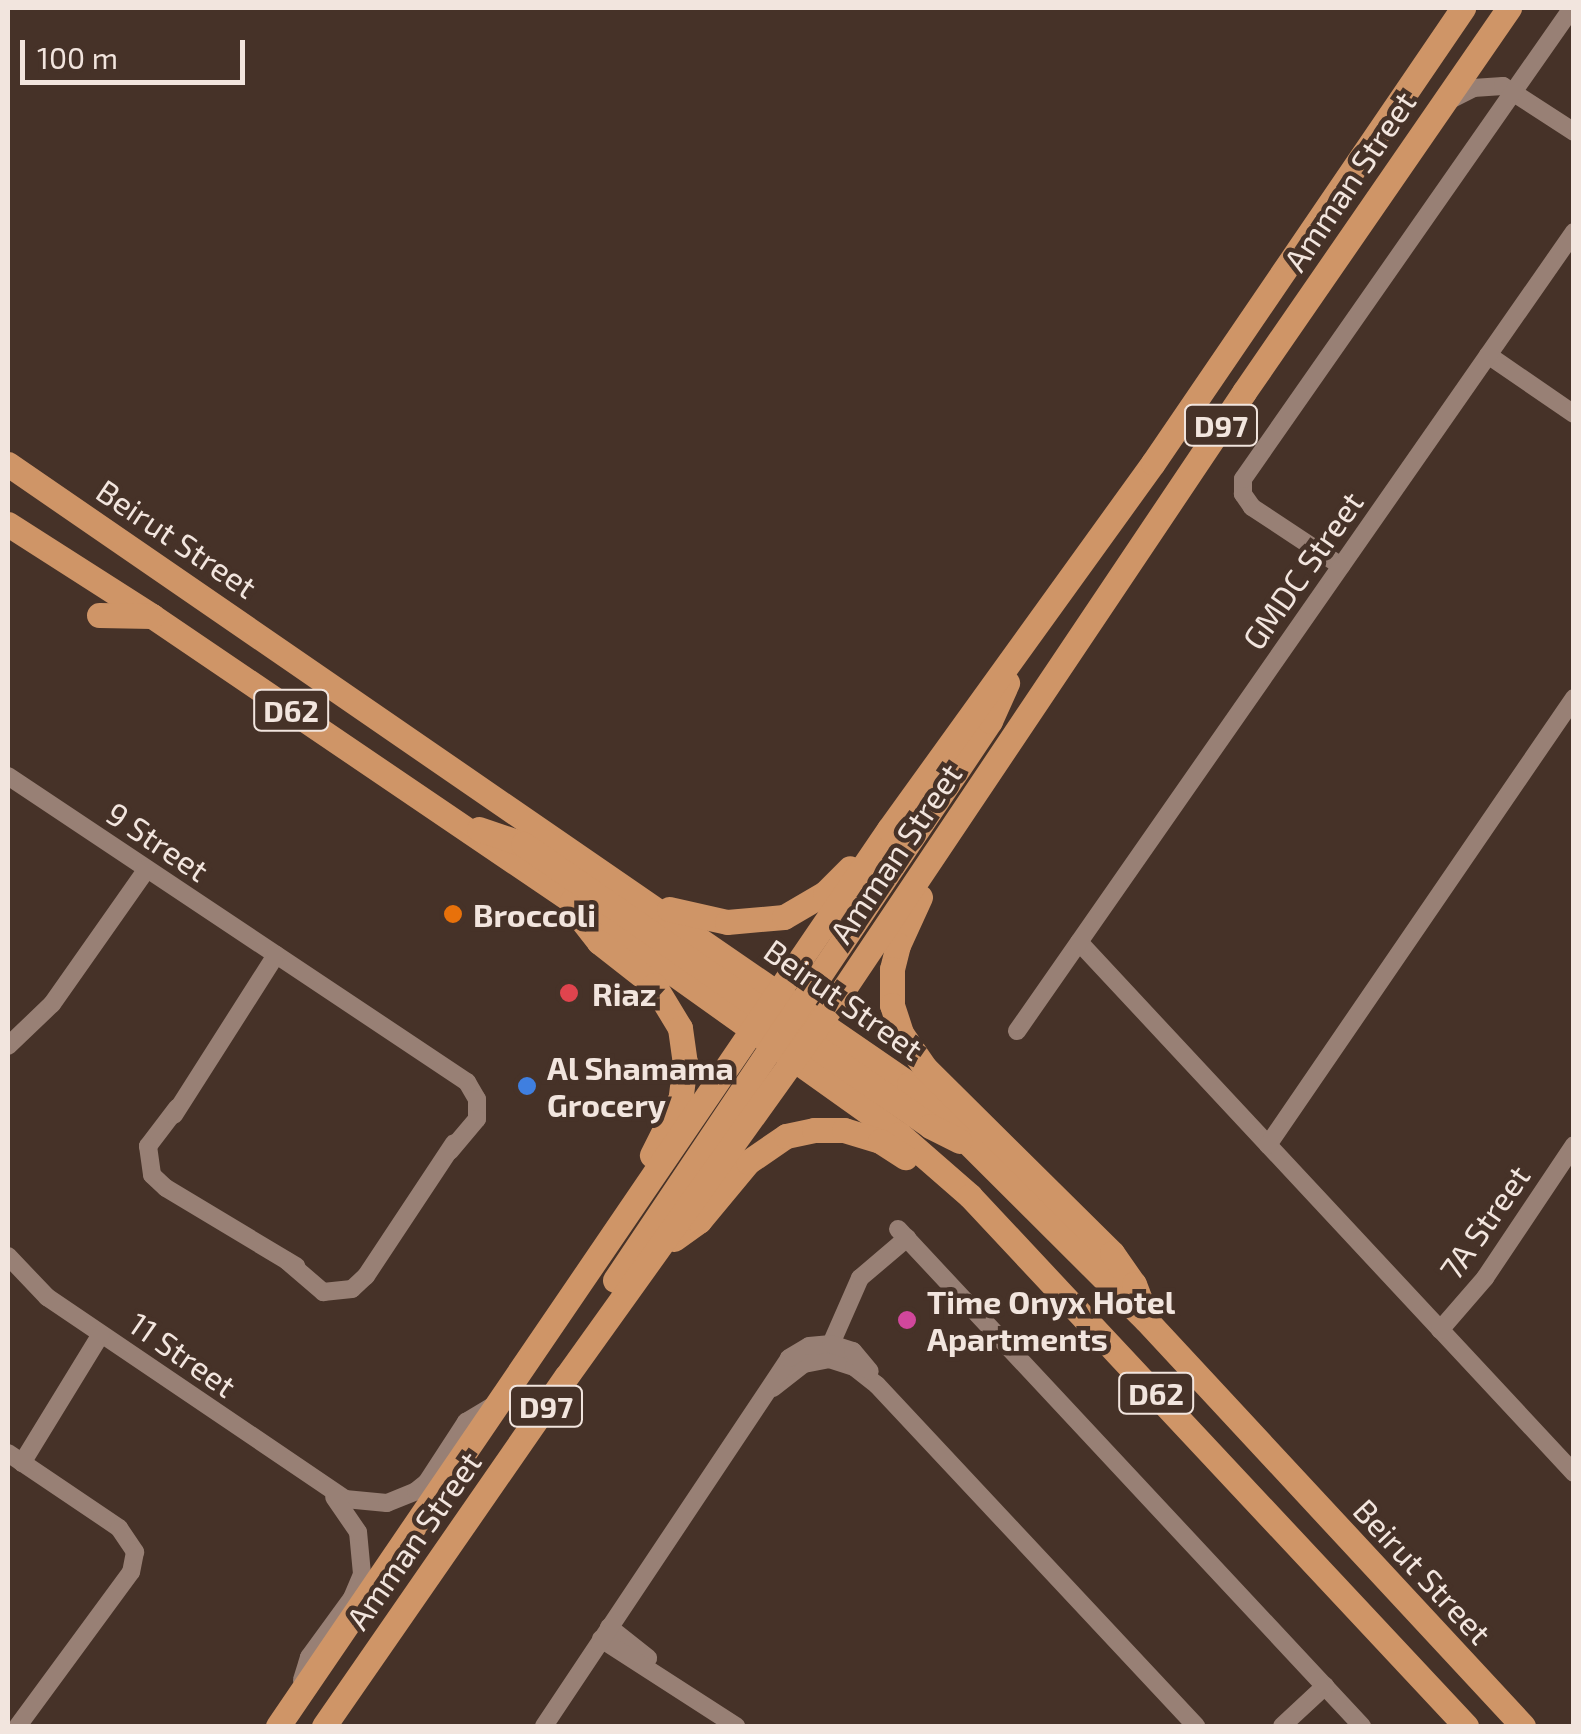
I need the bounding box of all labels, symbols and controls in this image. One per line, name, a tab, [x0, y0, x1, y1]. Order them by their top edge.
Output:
scale bar	[25, 20, 250, 82]
text: 100 m	[37, 39, 118, 75]
street label: Amman Street	[1275, 84, 1423, 278]
road number: D97	[1184, 400, 1258, 450]
street label: Beirut Street	[90, 471, 264, 605]
street label: GMDC Street	[1234, 484, 1370, 656]
road number: D62	[251, 685, 331, 735]
street label: Amman Street	[821, 756, 969, 950]
street label: 9 Street	[100, 793, 216, 889]
place label: Broccoli	[473, 895, 596, 933]
marker: Broccoli	[442, 903, 464, 925]
street label: Beirut Street	[758, 930, 930, 1068]
place label: Riaz	[592, 974, 657, 1012]
marker: Riaz	[556, 980, 582, 1006]
place label: Al Shamama Grocery	[547, 1049, 734, 1124]
marker: Al Shamama Grocery	[516, 1075, 538, 1097]
street label: 7A Street	[1431, 1157, 1537, 1287]
place label: Time Onyx Hotel Apartments	[927, 1283, 1175, 1358]
street label: 11 Street	[122, 1303, 244, 1405]
marker: Time Onyx Hotel Apartments	[896, 1309, 918, 1331]
road number: D62	[1116, 1368, 1196, 1418]
road number: D97	[508, 1381, 584, 1431]
street label: Amman Street	[338, 1444, 488, 1636]
street label: Beirut Street	[1346, 1491, 1500, 1651]

